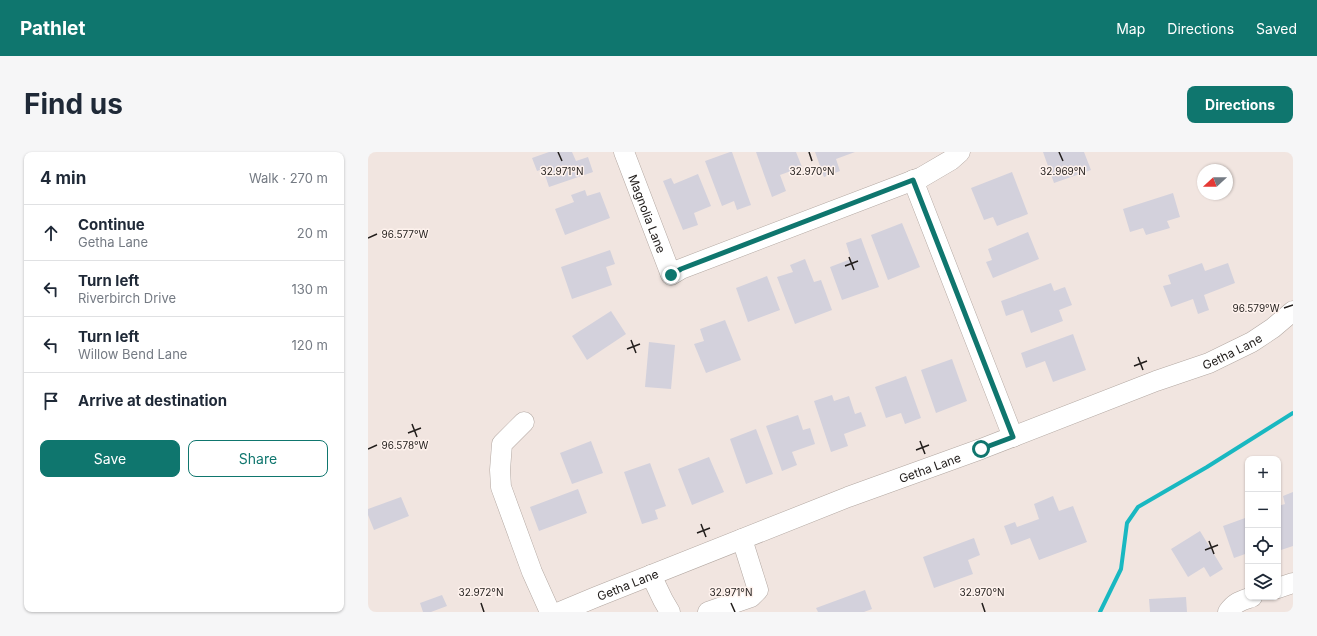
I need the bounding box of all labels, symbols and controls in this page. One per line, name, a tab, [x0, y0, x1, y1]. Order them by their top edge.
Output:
text: Pathlet	[20, 17, 85, 40]
text: Map	[1116, 20, 1145, 37]
text: Directions	[1167, 20, 1234, 37]
text: Saved	[1256, 20, 1297, 37]
button: Directions	[1187, 86, 1293, 123]
text: Find us	[24, 87, 123, 121]
north arrow	[1197, 164, 1233, 200]
text: 32.971°N	[541, 165, 583, 177]
text: 32.970°N	[790, 165, 835, 177]
text: 32.969°N	[1040, 165, 1086, 177]
text: 4 min	[40, 168, 86, 188]
text: Walk · 270 m	[249, 170, 328, 186]
street label: Magnolia Lane	[626, 172, 669, 255]
text: Continue	[78, 215, 145, 234]
icon: ahead	[40, 222, 62, 244]
text: 20 m	[297, 225, 328, 241]
text: 96.577°W	[382, 228, 429, 240]
text: Getha Lane	[78, 234, 148, 250]
route end	[662, 266, 680, 284]
text: Turn left	[78, 271, 139, 290]
icon: left	[40, 278, 62, 300]
text: 130 m	[291, 281, 328, 297]
text: Riverbirch Drive	[78, 290, 176, 306]
text: 96.579°W	[1232, 302, 1280, 314]
text: Turn left	[78, 327, 139, 346]
street label: Getha Lane	[1200, 330, 1265, 372]
icon: left	[40, 334, 62, 356]
text: 120 m	[292, 337, 328, 353]
text: Willow Bend Lane	[78, 346, 187, 362]
icon: arrive	[40, 390, 62, 412]
text: Arrive at destination	[78, 391, 227, 410]
text: 96.578°W	[382, 439, 429, 451]
button: Save	[40, 440, 180, 477]
button: Share	[188, 440, 328, 477]
route start	[972, 440, 990, 458]
street label: Getha Lane	[897, 449, 963, 486]
map controls	[1245, 456, 1281, 600]
button: +	[1245, 456, 1281, 492]
button: −	[1245, 492, 1281, 528]
button: locate	[1245, 528, 1281, 564]
button: layers	[1245, 564, 1281, 600]
street label: Getha Lane	[595, 566, 660, 603]
text: 32.972°N	[459, 586, 503, 598]
text: 32.971°N	[710, 586, 752, 598]
text: 32.970°N	[960, 586, 1005, 598]

